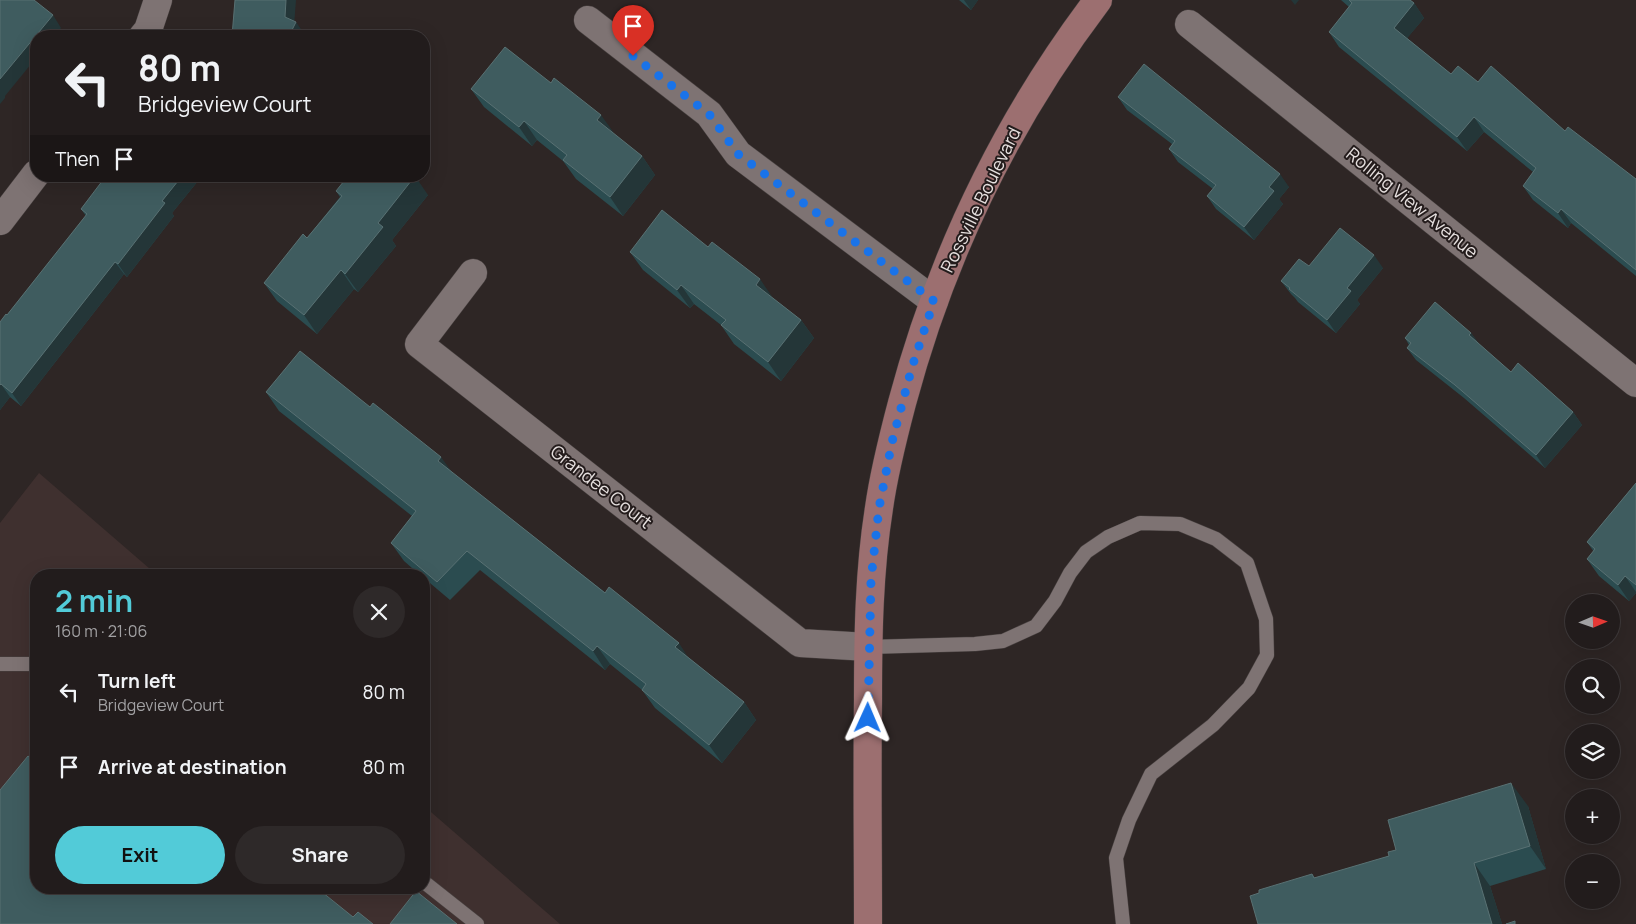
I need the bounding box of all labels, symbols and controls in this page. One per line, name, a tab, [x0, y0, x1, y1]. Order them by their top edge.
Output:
pin	[612, 5, 654, 56]
icon: arrive	[619, 12, 647, 40]
text: 80 m	[138, 44, 221, 92]
icon: left	[55, 50, 120, 115]
text: Bridgeview Court	[138, 89, 312, 119]
street label: Rossville Boulevard	[935, 123, 1026, 276]
street label: Rolling View Avenue	[1342, 141, 1484, 263]
icon: arrive	[110, 145, 138, 173]
text: Then	[55, 146, 100, 172]
street label: Grandee Court	[546, 439, 657, 533]
text: 2 min	[55, 580, 133, 621]
button: close	[353, 586, 405, 638]
north arrow	[1565, 594, 1620, 649]
map controls	[1565, 594, 1620, 909]
text: 160 m · 21:06	[55, 620, 148, 642]
button: search	[1565, 659, 1620, 714]
text: Turn left	[98, 668, 176, 694]
icon: left	[55, 678, 83, 706]
text: 80 m	[362, 679, 405, 705]
position arrow	[841, 691, 893, 743]
text: Bridgeview Court	[98, 694, 224, 716]
button: layers	[1565, 724, 1620, 779]
icon: arrive	[55, 753, 83, 781]
text: Arrive at destination	[98, 754, 287, 780]
text: 80 m	[362, 754, 405, 780]
button: +	[1565, 789, 1620, 844]
button: Exit	[55, 826, 225, 884]
button: Share	[235, 826, 405, 884]
button: −	[1565, 854, 1620, 909]

